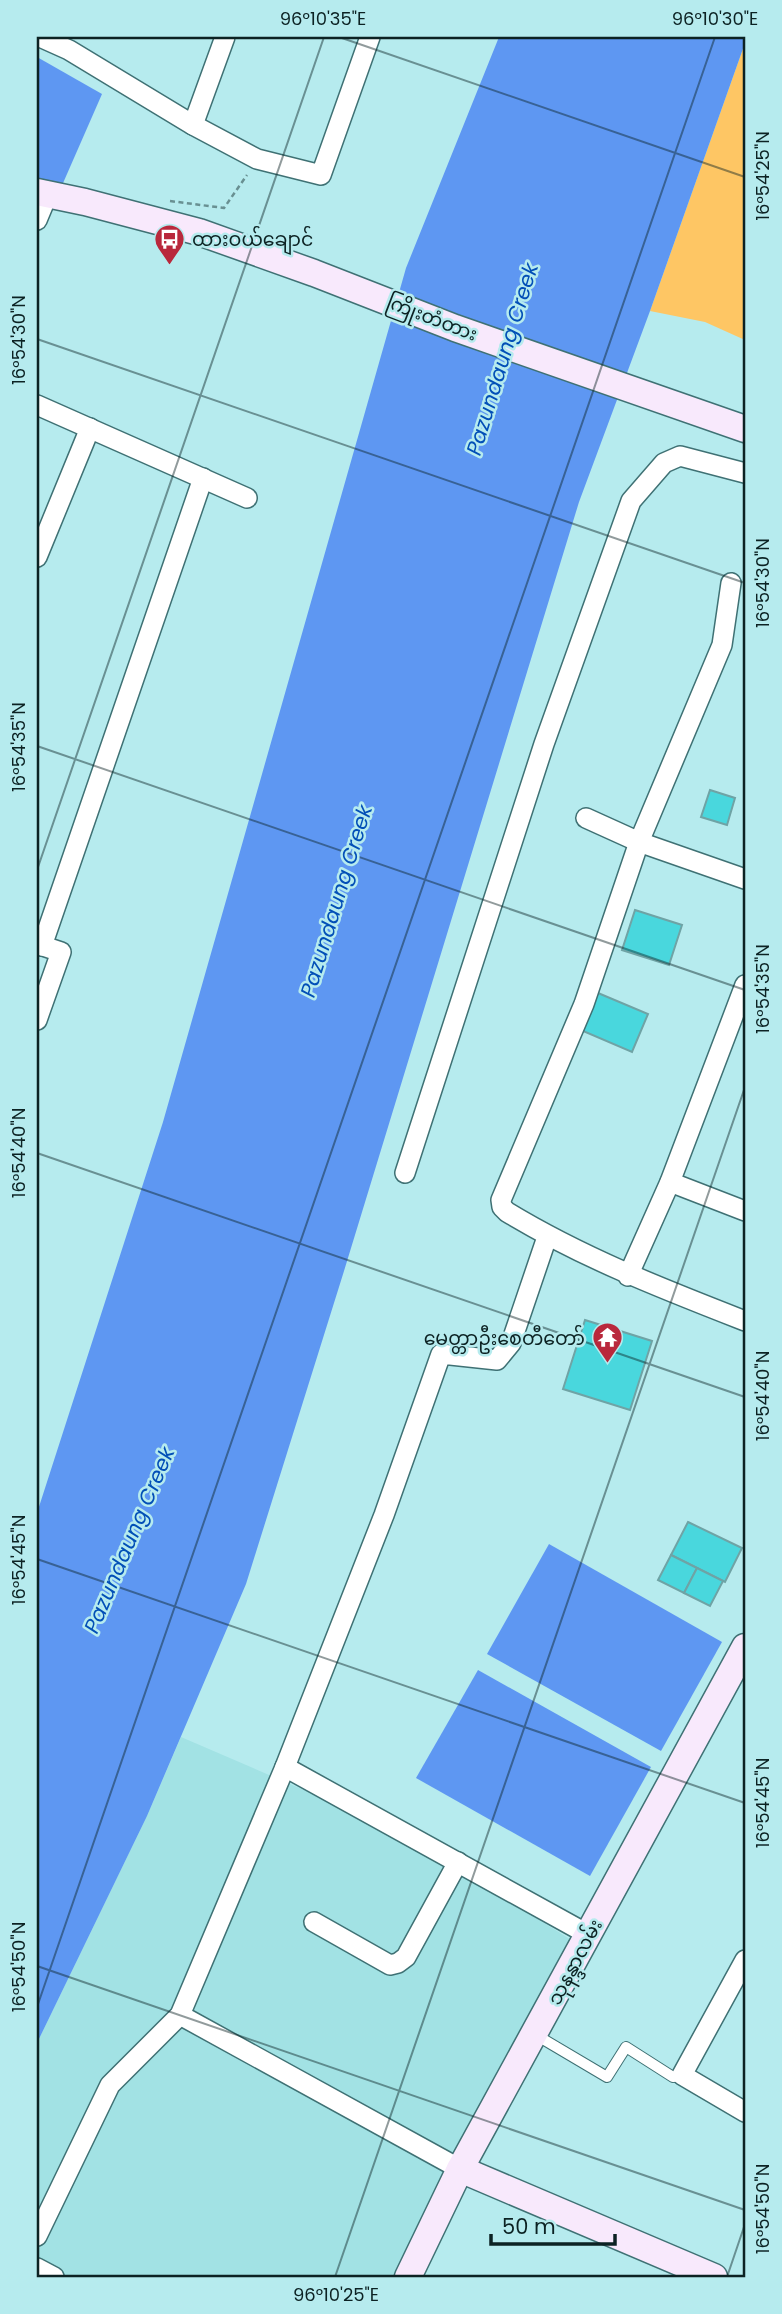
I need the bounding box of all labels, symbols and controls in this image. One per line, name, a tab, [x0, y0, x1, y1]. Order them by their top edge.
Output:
text: 96°10'35"E	[280, 6, 366, 31]
text: 96°10'30"E	[672, 6, 758, 31]
text: 16°54'25"N	[750, 131, 775, 221]
bus stop icon: ထားဝယ်ချောင်	[152, 222, 186, 266]
place label: ထားဝယ်ချောင်	[192, 225, 313, 255]
water label: Pazundaung Creek	[459, 258, 545, 459]
street label: ကြိုးတံတား	[382, 287, 482, 350]
text: 16°54'30"N	[6, 295, 31, 385]
text: 16°54'30"N	[750, 538, 775, 628]
text: 16°54'35"N	[6, 702, 31, 792]
water label: Pazundaung Creek	[293, 800, 379, 1001]
text: 16°54'35"N	[750, 944, 775, 1034]
text: 16°54'40"N	[6, 1108, 31, 1198]
temple icon: မေတ္တာဦးစေတီတော်	[591, 1321, 625, 1365]
place label: မေတ္တာဦးစေတီတော်	[424, 1324, 585, 1354]
text: 16°54'40"N	[750, 1351, 775, 1441]
water label: Pazundaung Creek	[77, 1441, 182, 1637]
text: 16°54'45"N	[6, 1515, 31, 1605]
text: 16°54'45"N	[750, 1758, 775, 1848]
street label: သုနန္ဒာလမ်း	[540, 1914, 612, 2011]
text: 16°54'50"N	[6, 1922, 31, 2012]
text: 16°54'50"N	[750, 2164, 775, 2254]
scale bar	[491, 2202, 616, 2246]
text: 50 m	[502, 2212, 556, 2241]
text: 96°10'25"E	[293, 2282, 379, 2307]

